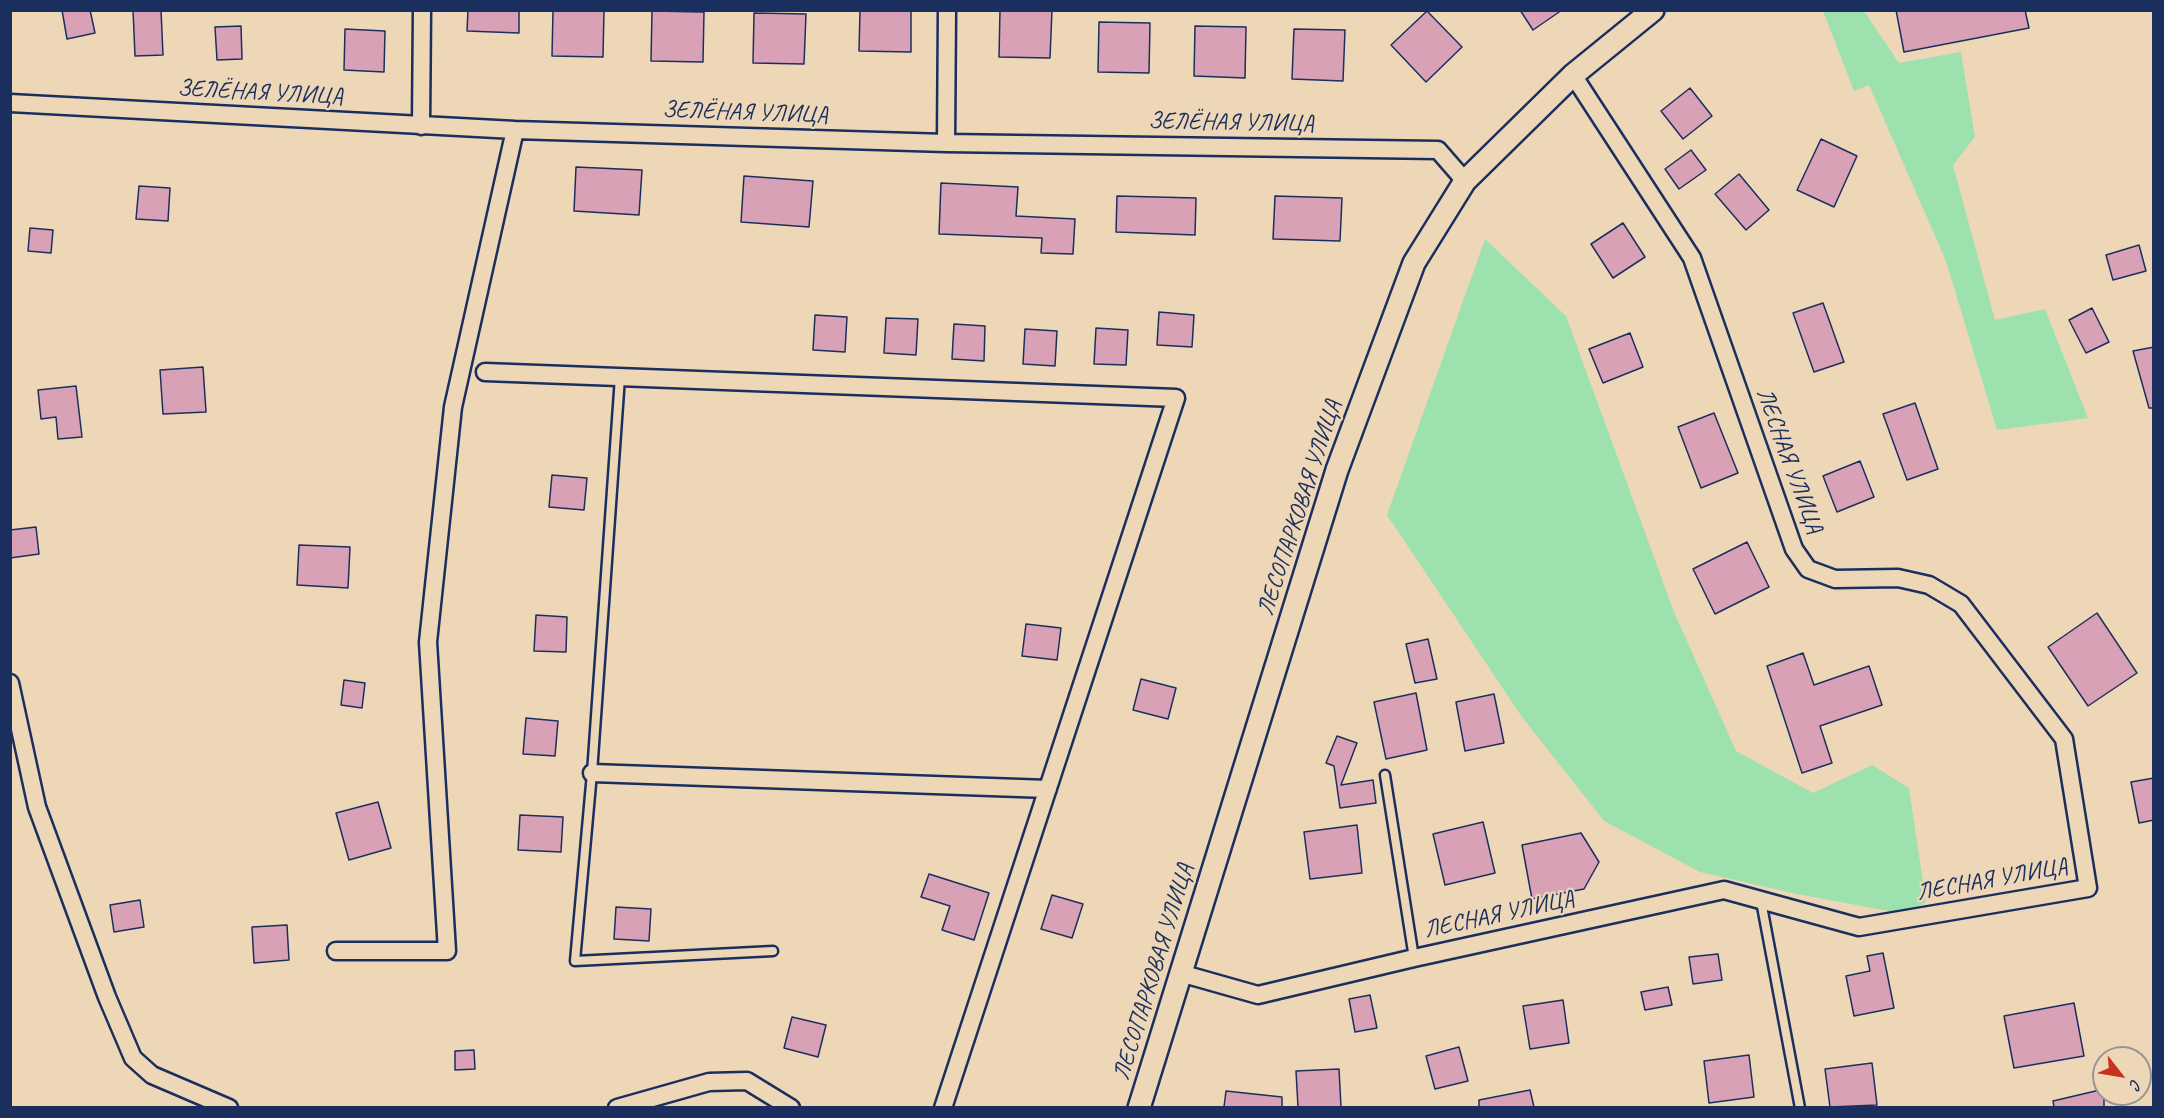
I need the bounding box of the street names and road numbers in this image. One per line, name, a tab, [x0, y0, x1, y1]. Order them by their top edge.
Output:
street label: ЗЕЛЁНАЯ УЛИЦА	[176, 74, 344, 112]
street label: ЗЕЛЁНАЯ УЛИЦА	[662, 96, 828, 130]
street label: ЗЕЛЁНАЯ УЛИЦА	[1148, 107, 1314, 139]
street label: ЛЕСНАЯ УЛИЦА	[1749, 384, 1829, 538]
street label: ЛЕСОПАРКОВАЯ УЛИЦА	[1252, 397, 1348, 619]
street label: ЛЕСНАЯ УЛИЦА	[1914, 853, 2070, 907]
street label: ЛЕСОПАРКОВАЯ УЛИЦА	[1107, 860, 1201, 1084]
street label: ЛЕСНАЯ УЛИЦА	[1421, 885, 1577, 945]

